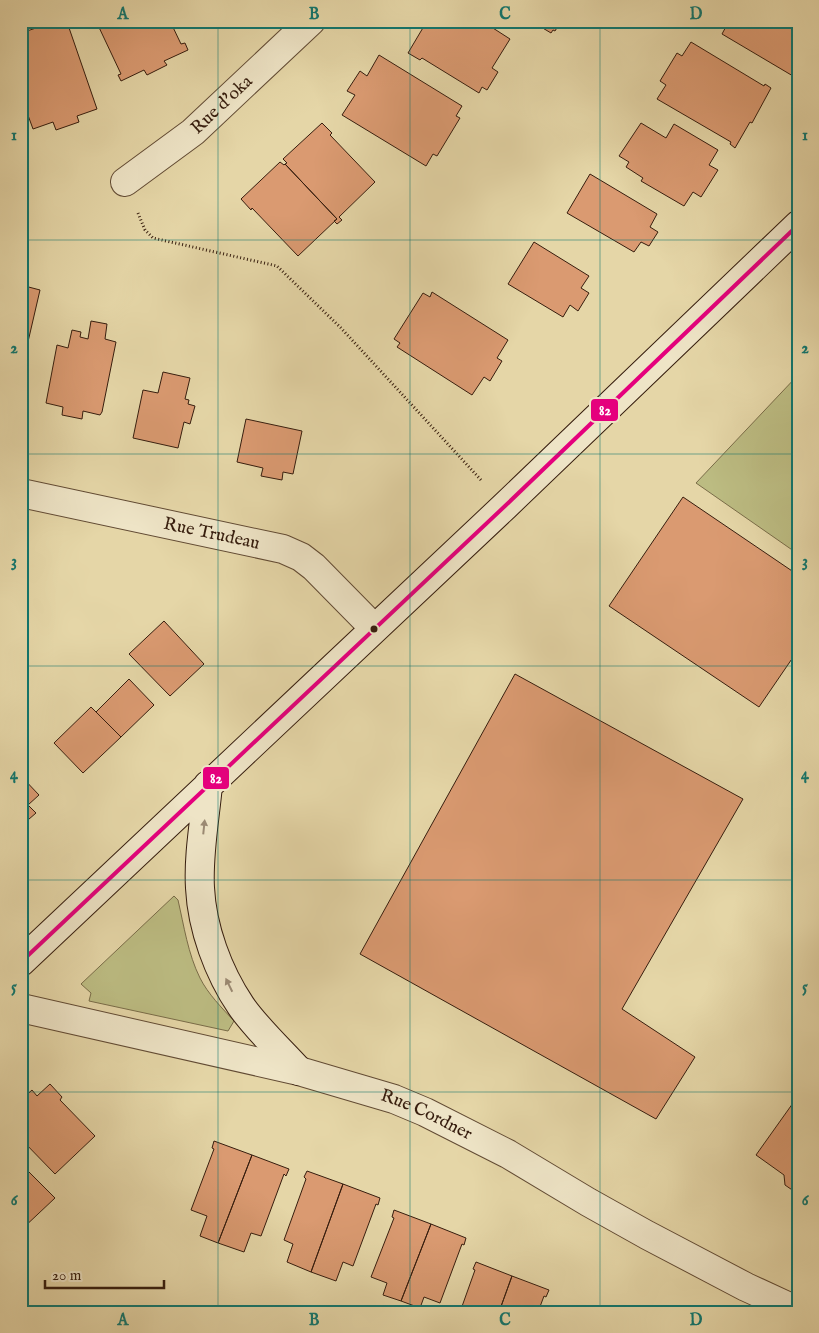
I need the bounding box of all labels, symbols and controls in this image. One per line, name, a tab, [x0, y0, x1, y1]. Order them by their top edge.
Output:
text: A	[117, 5, 130, 25]
text: B	[309, 5, 320, 25]
text: C	[499, 5, 511, 25]
text: D	[690, 5, 703, 25]
street label: Rue d'oka	[186, 70, 258, 139]
text: 1	[11, 126, 17, 146]
text: 1	[802, 126, 808, 146]
text: 2	[10, 339, 18, 359]
text: 2	[801, 339, 809, 359]
line badge: 82	[590, 398, 619, 422]
text: 82	[599, 402, 611, 420]
street label: Rue Trudeau	[161, 512, 262, 555]
text: 3	[11, 552, 17, 572]
text: 3	[802, 552, 808, 572]
unlabelled marker	[369, 624, 379, 634]
text: 4	[10, 765, 19, 785]
text: 4	[801, 765, 810, 785]
line badge: 82	[202, 766, 230, 790]
text: 82	[210, 770, 222, 788]
one-way arrow	[200, 819, 208, 835]
one-way arrow	[225, 977, 233, 992]
text: 5	[11, 978, 17, 998]
text: 5	[802, 978, 808, 998]
street label: Rue Cordner	[378, 1084, 476, 1146]
text: 6	[11, 1191, 19, 1211]
text: 6	[802, 1191, 810, 1211]
scale bar	[45, 1258, 164, 1290]
text: 20 m	[52, 1266, 82, 1285]
text: A	[117, 1311, 130, 1331]
text: B	[309, 1311, 320, 1331]
text: C	[499, 1311, 511, 1331]
text: D	[690, 1311, 703, 1331]

